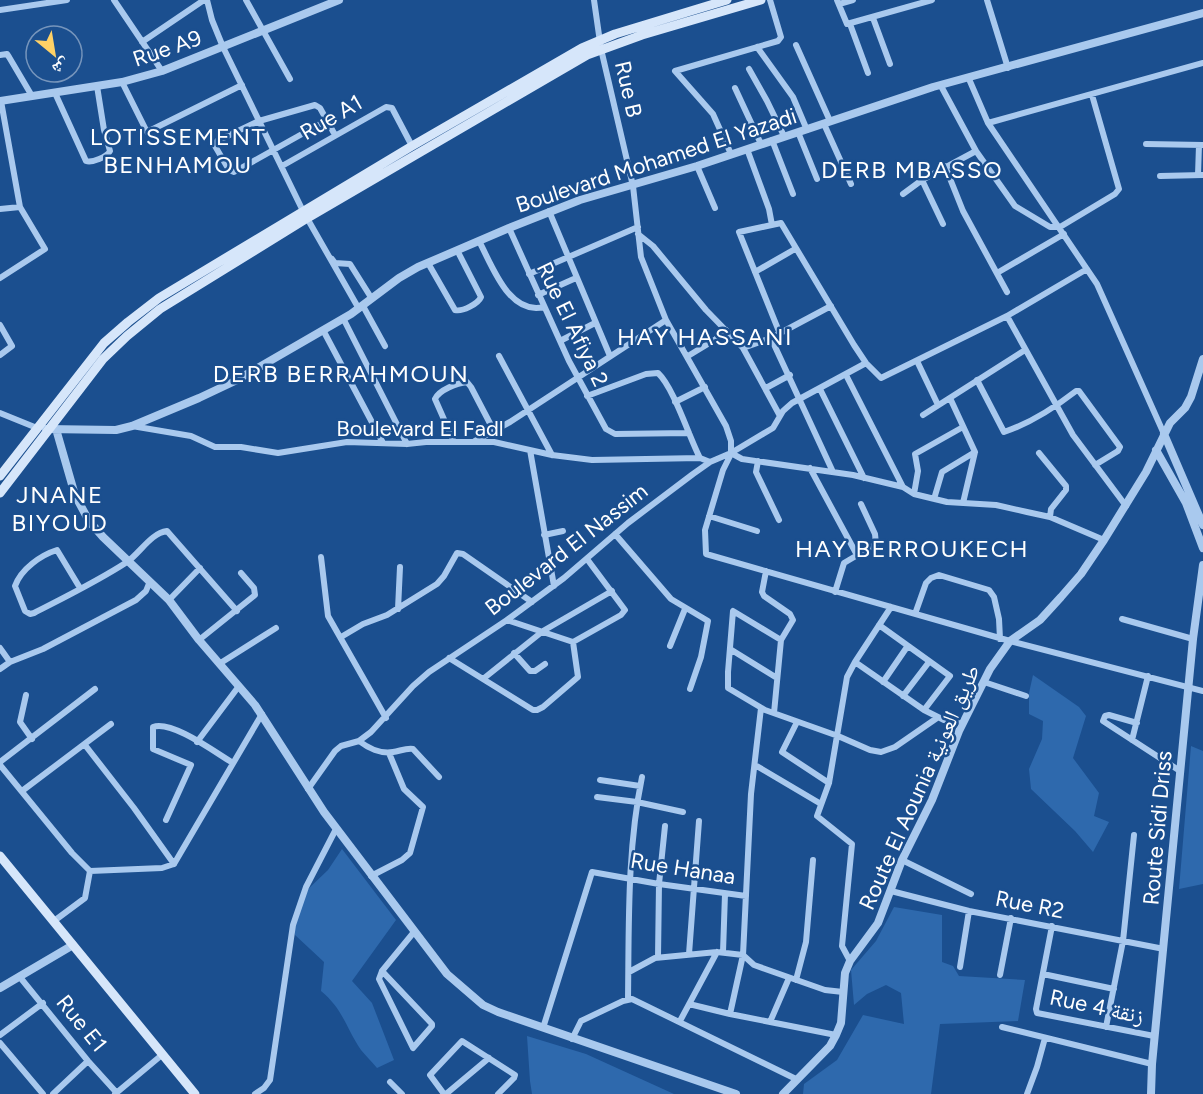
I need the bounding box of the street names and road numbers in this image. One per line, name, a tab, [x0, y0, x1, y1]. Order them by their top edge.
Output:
street label: Rue A9	[129, 24, 205, 73]
street label: Rue B	[609, 58, 648, 120]
street label: Rue A1	[295, 89, 367, 146]
street label: Boulevard Mohamed El Yazadi	[512, 102, 800, 219]
street label: Rue El Afiya 2	[531, 258, 614, 391]
street label: Boulevard El Fadl	[336, 415, 504, 442]
street label: Boulevard El Nassim	[480, 477, 653, 621]
street label: Route El Aounia طريق العونية	[853, 660, 986, 914]
street label: Route Sidi Driss	[1137, 750, 1178, 906]
street label: Rue Hanaa	[628, 847, 737, 890]
street label: Rue R2	[993, 885, 1067, 924]
street label: Rue 4 زنقة	[1047, 983, 1146, 1030]
street label: Rue E1	[50, 989, 113, 1057]

